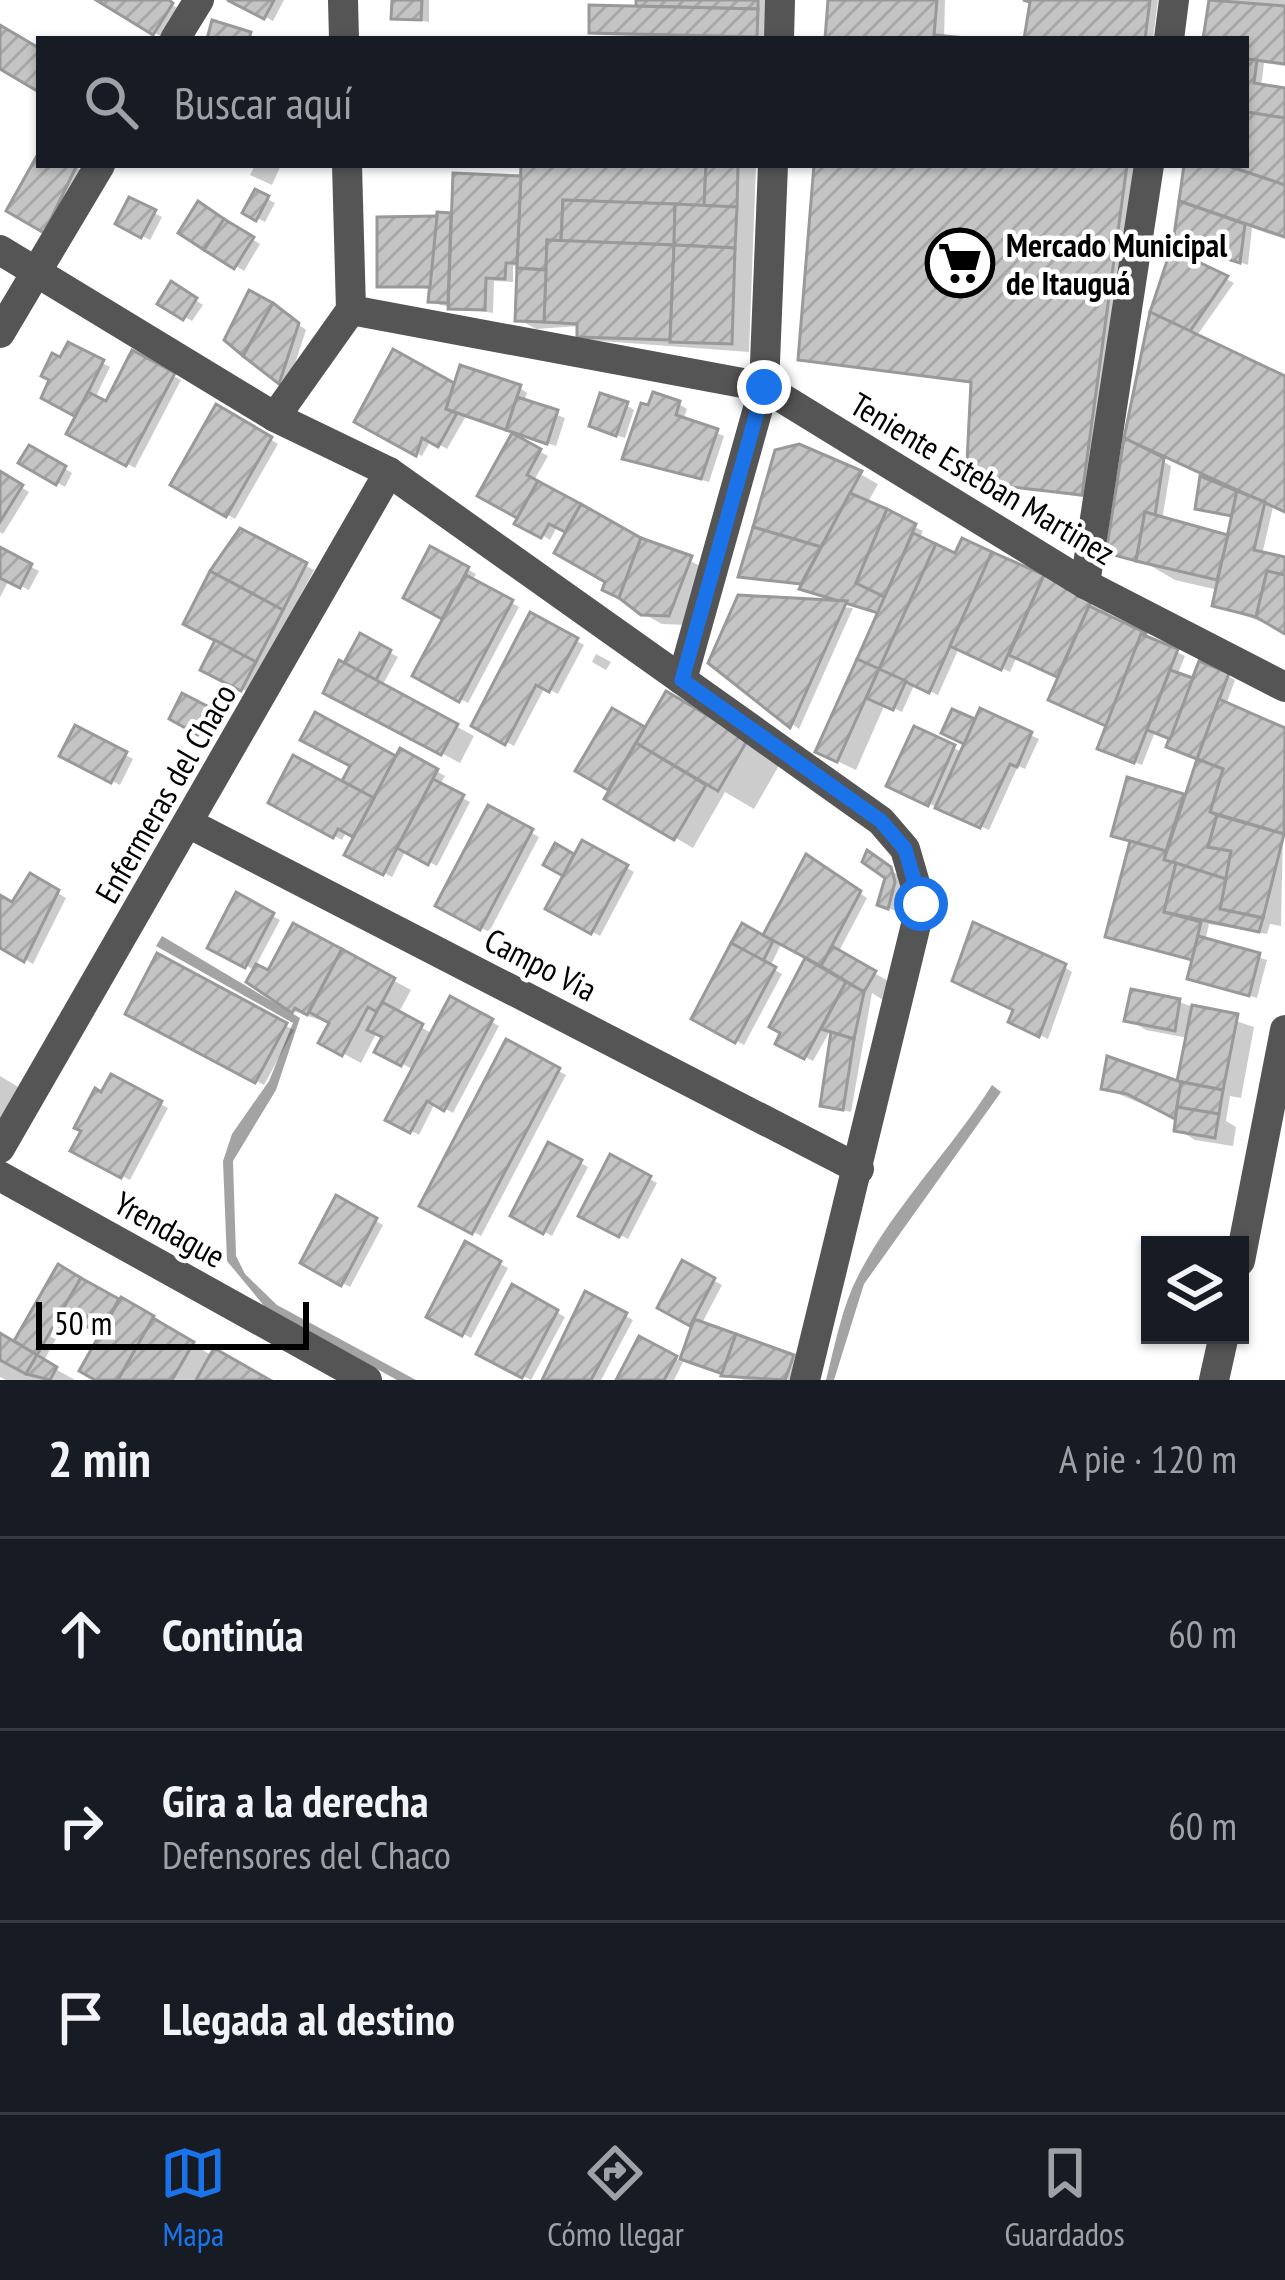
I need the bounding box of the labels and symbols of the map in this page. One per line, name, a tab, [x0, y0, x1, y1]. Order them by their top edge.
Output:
place label: Mercado Municipal de Itauguá	[1006, 223, 1228, 304]
supermarket icon: Mercado Municipal de Itauguá	[925, 228, 995, 298]
route end	[737, 360, 791, 414]
street label: Teniente Esteban Martinez	[843, 382, 1123, 574]
street label: Enfermeras del Chaco	[85, 676, 245, 910]
route start	[894, 877, 948, 931]
street label: Campo Via	[478, 918, 604, 1010]
street label: Yrendague	[107, 1181, 233, 1277]
scale bar	[36, 1296, 309, 1349]

